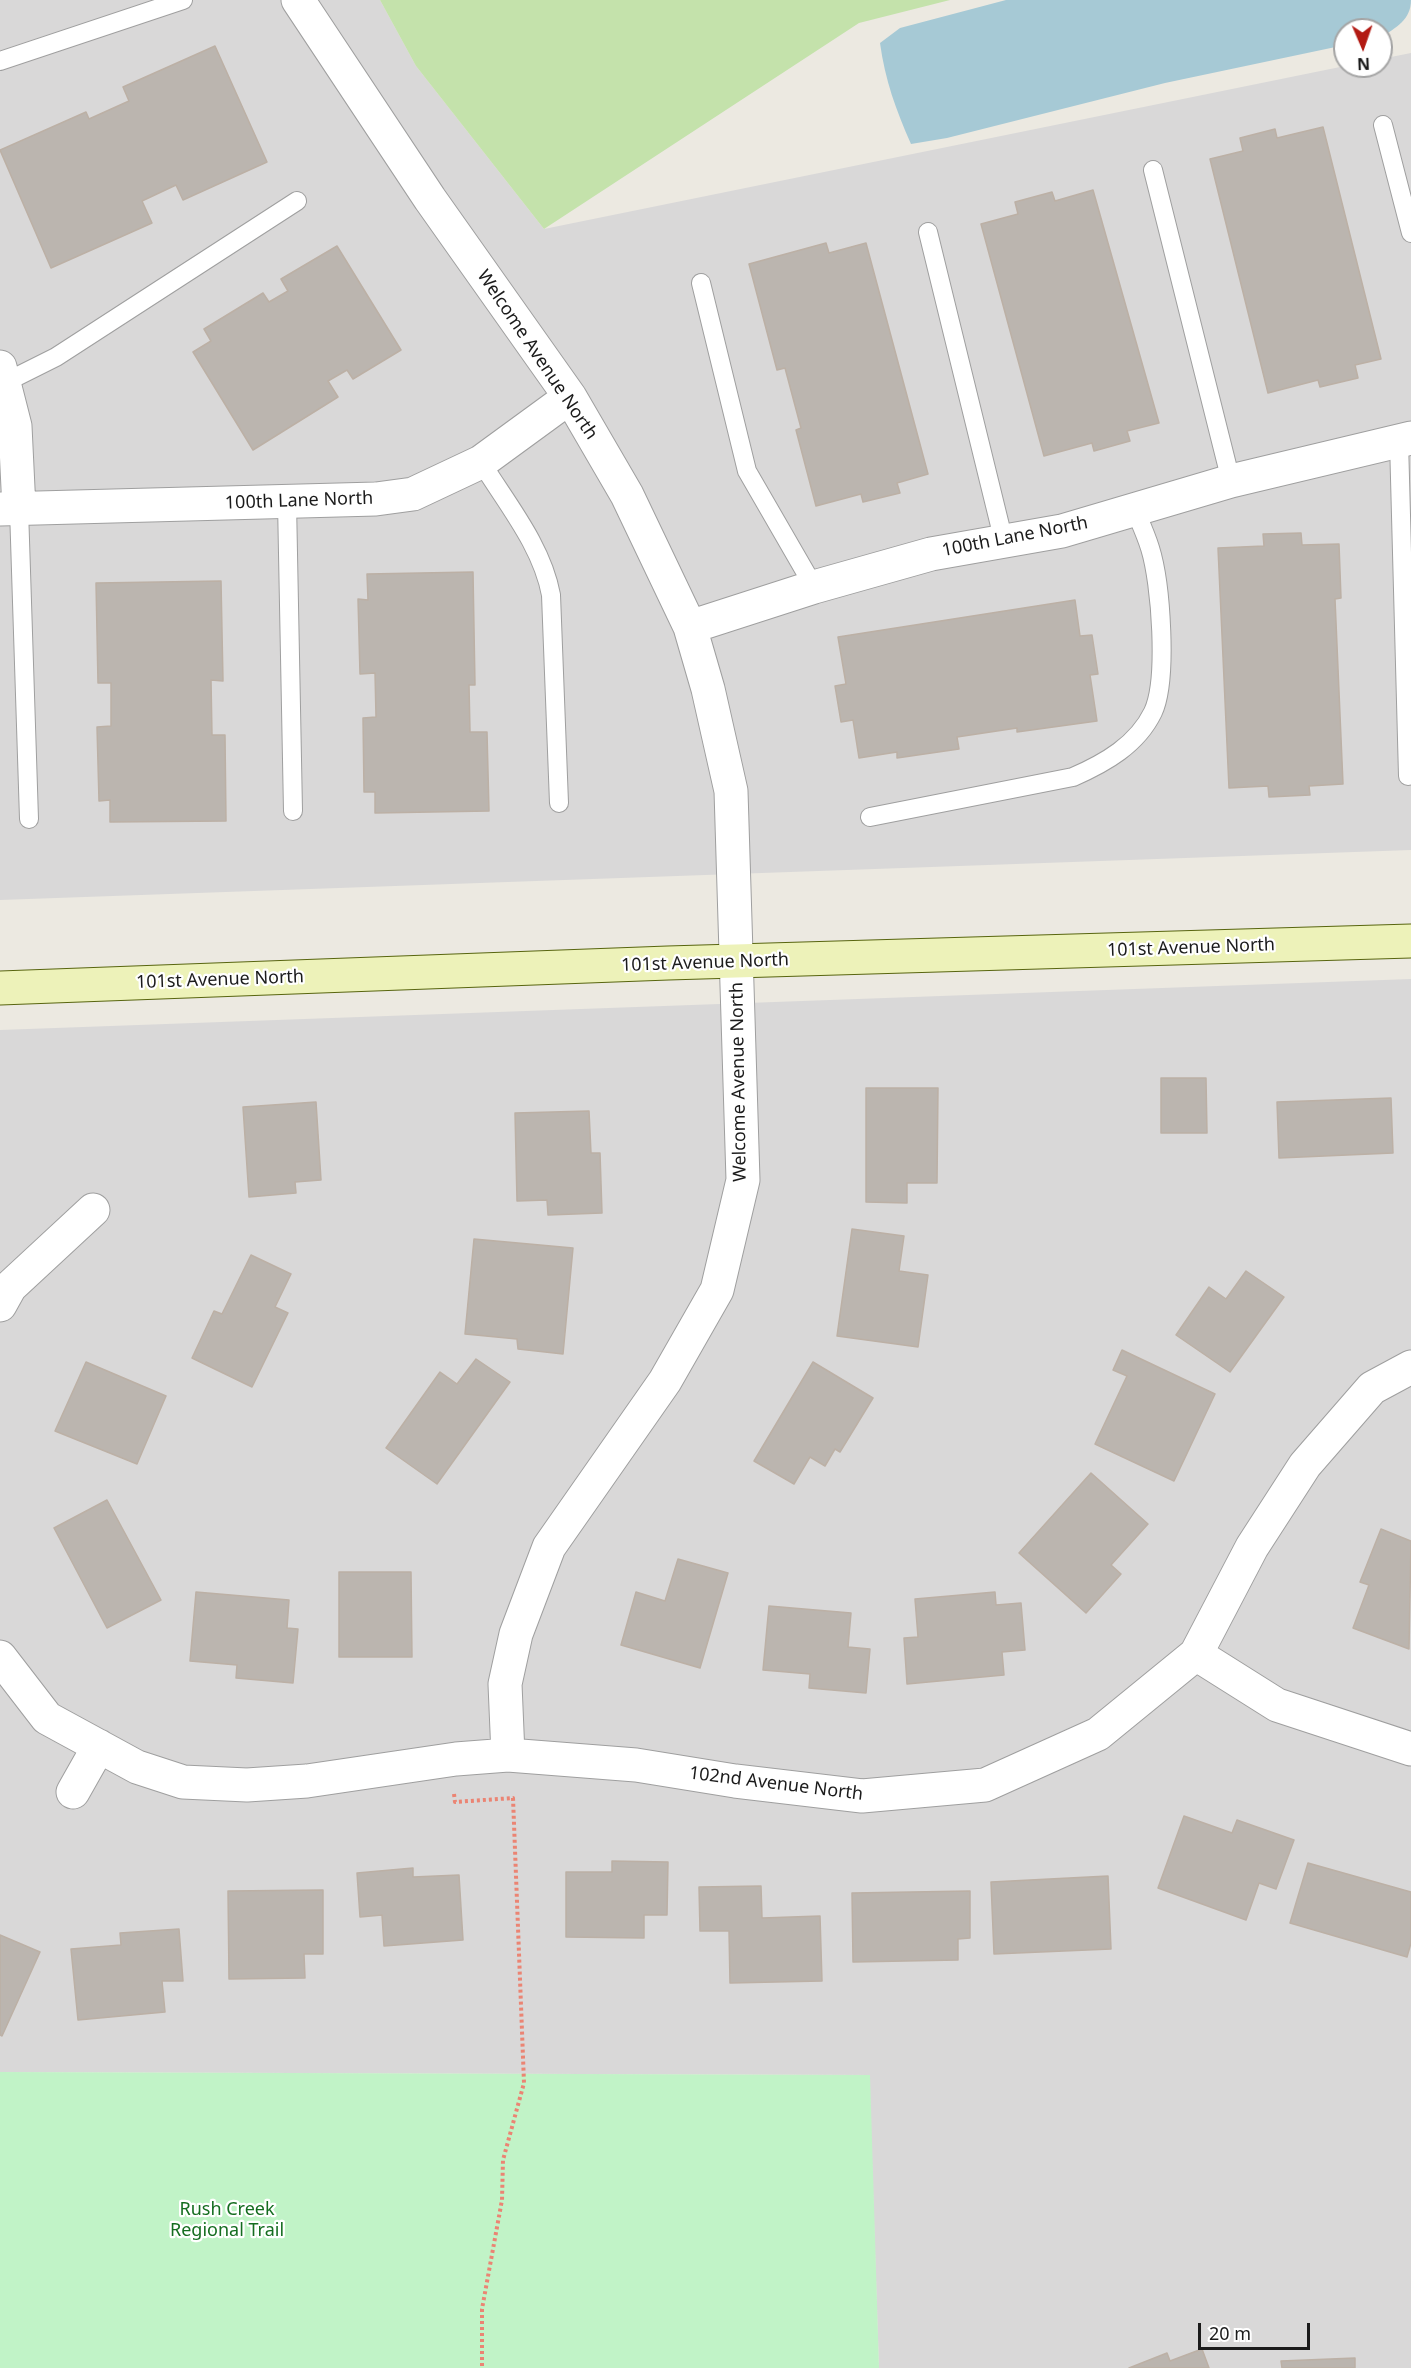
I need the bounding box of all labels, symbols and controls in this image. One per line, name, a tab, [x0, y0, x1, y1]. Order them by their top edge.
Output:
north arrow	[1333, 18, 1393, 78]
text: N	[1357, 53, 1370, 75]
street label: Welcome Avenue North	[472, 266, 602, 444]
street label: 100th Lane North	[225, 488, 373, 514]
street label: 100th Lane North	[940, 512, 1090, 562]
street label: 101st Avenue North	[1107, 934, 1275, 962]
street label: 101st Avenue North	[621, 949, 789, 977]
street label: 101st Avenue North	[136, 966, 304, 994]
street label: Welcome Avenue North	[726, 982, 752, 1182]
street label: 102nd Avenue North	[688, 1763, 864, 1805]
park label: Rush Creek Regional Trail	[170, 2199, 284, 2242]
scale bar	[1201, 2311, 1314, 2349]
text: 20 m	[1209, 2321, 1251, 2345]

